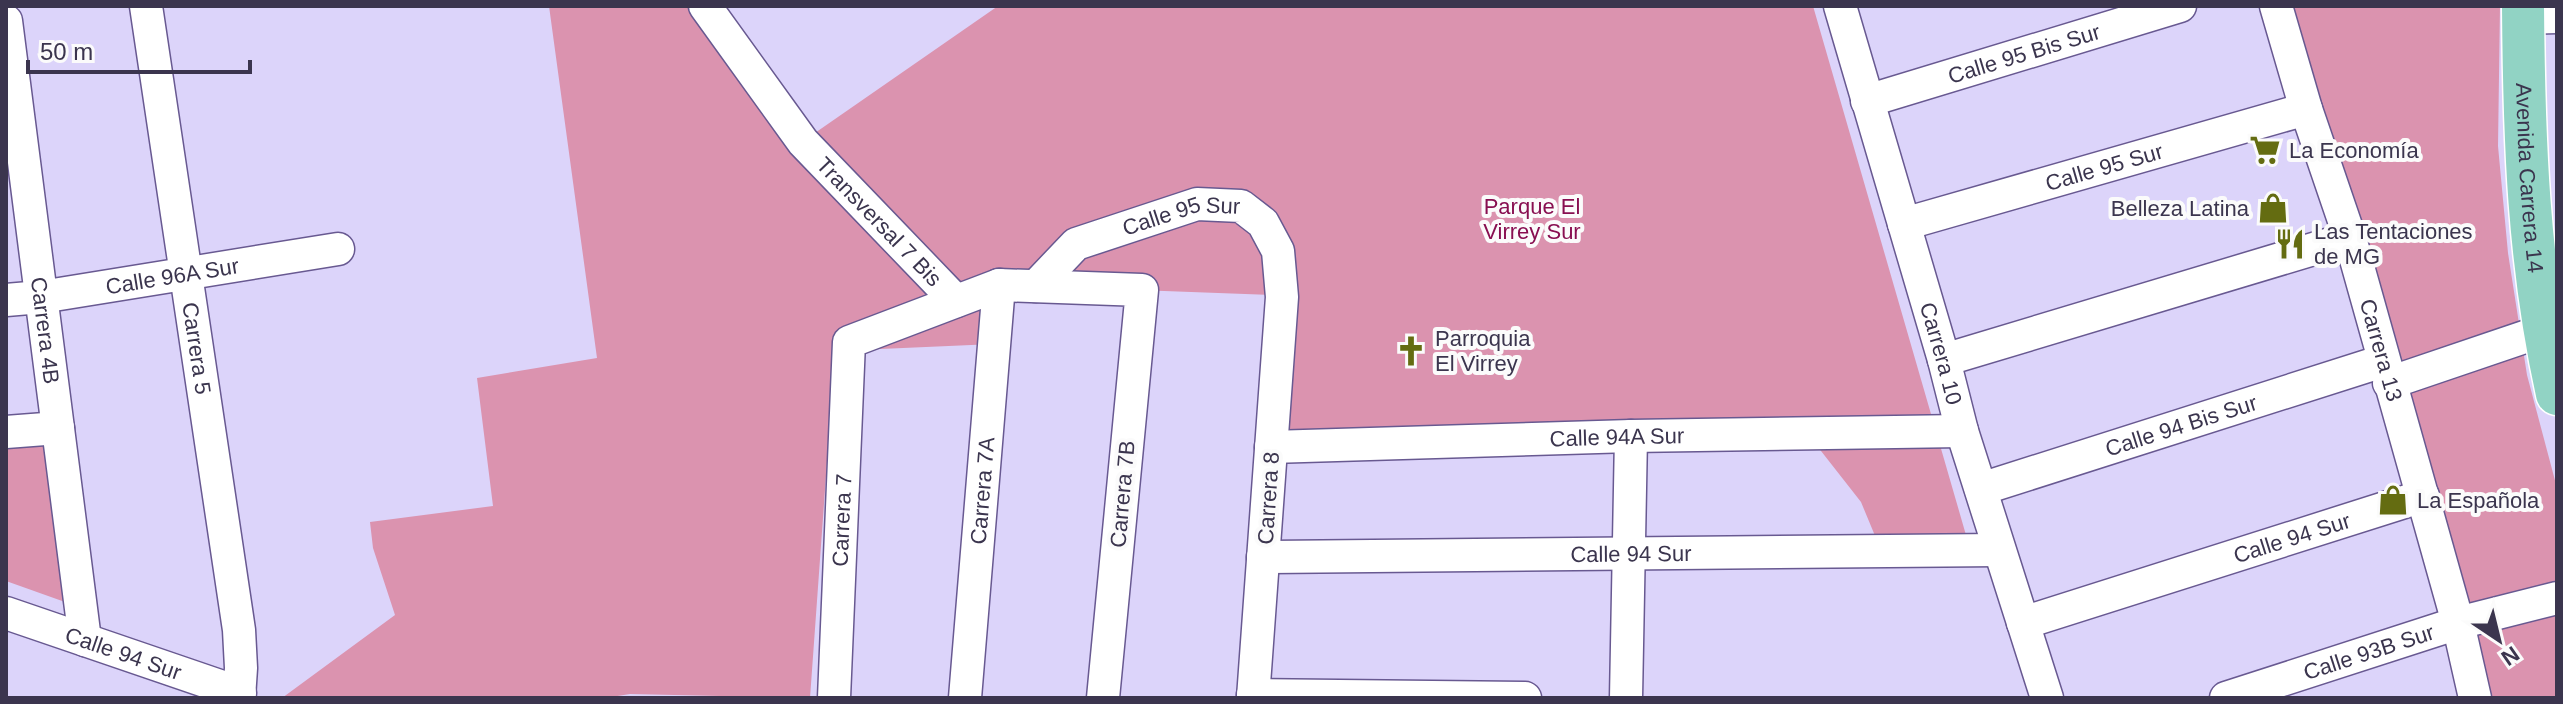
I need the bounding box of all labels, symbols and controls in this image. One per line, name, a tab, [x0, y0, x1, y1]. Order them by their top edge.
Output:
street label: Calle 95 Bis Sur	[1945, 19, 2103, 89]
scale bar	[28, 24, 250, 74]
text: 50 m	[40, 38, 93, 65]
street label: Avenida Carrera 14	[2511, 82, 2548, 274]
supermarket icon: La Economía	[2248, 133, 2282, 167]
place label: La Economía	[2289, 138, 2419, 163]
street label: Calle 95 Sur	[2042, 139, 2166, 196]
street label: Transversal 7 Bis	[811, 152, 947, 292]
shop icon: Belleza Latina	[2256, 191, 2290, 225]
street label: Calle 95 Sur	[1119, 192, 1241, 241]
park label: Parque El Virrey Sur	[1483, 194, 1581, 244]
place label: Belleza Latina	[2111, 196, 2250, 221]
place label: Las Tentaciones de MG	[2314, 219, 2473, 269]
restaurant icon: Las Tentaciones de MG	[2273, 227, 2307, 261]
street label: Calle 96A Sur	[104, 253, 241, 299]
street label: Carrera 4B	[26, 276, 64, 386]
street label: Carrera 13	[2355, 296, 2407, 404]
street label: Carrera 10	[1915, 299, 1967, 407]
street label: Carrera 5	[177, 300, 216, 396]
place label: Parroquia El Virrey	[1435, 326, 1531, 376]
church icon: Parroquia El Virrey	[1394, 334, 1428, 368]
street label: Calle 94 Bis Sur	[2102, 390, 2260, 462]
street label: Calle 94A Sur	[1549, 423, 1684, 451]
street label: Carrera 7A	[966, 436, 999, 545]
street label: Carrera 7B	[1105, 439, 1140, 549]
street label: Carrera 8	[1253, 451, 1284, 545]
street label: Carrera 7	[828, 473, 856, 567]
shop icon: La Española	[2376, 483, 2410, 517]
place label: La Española	[2417, 488, 2540, 513]
street label: Calle 94 Sur	[2230, 508, 2353, 568]
street label: Calle 94 Sur	[1570, 541, 1692, 567]
north arrow	[2459, 600, 2539, 680]
street label: Calle 93B Sur	[2300, 620, 2437, 685]
street label: Calle 94 Sur	[62, 622, 185, 685]
text: N	[2497, 641, 2524, 671]

